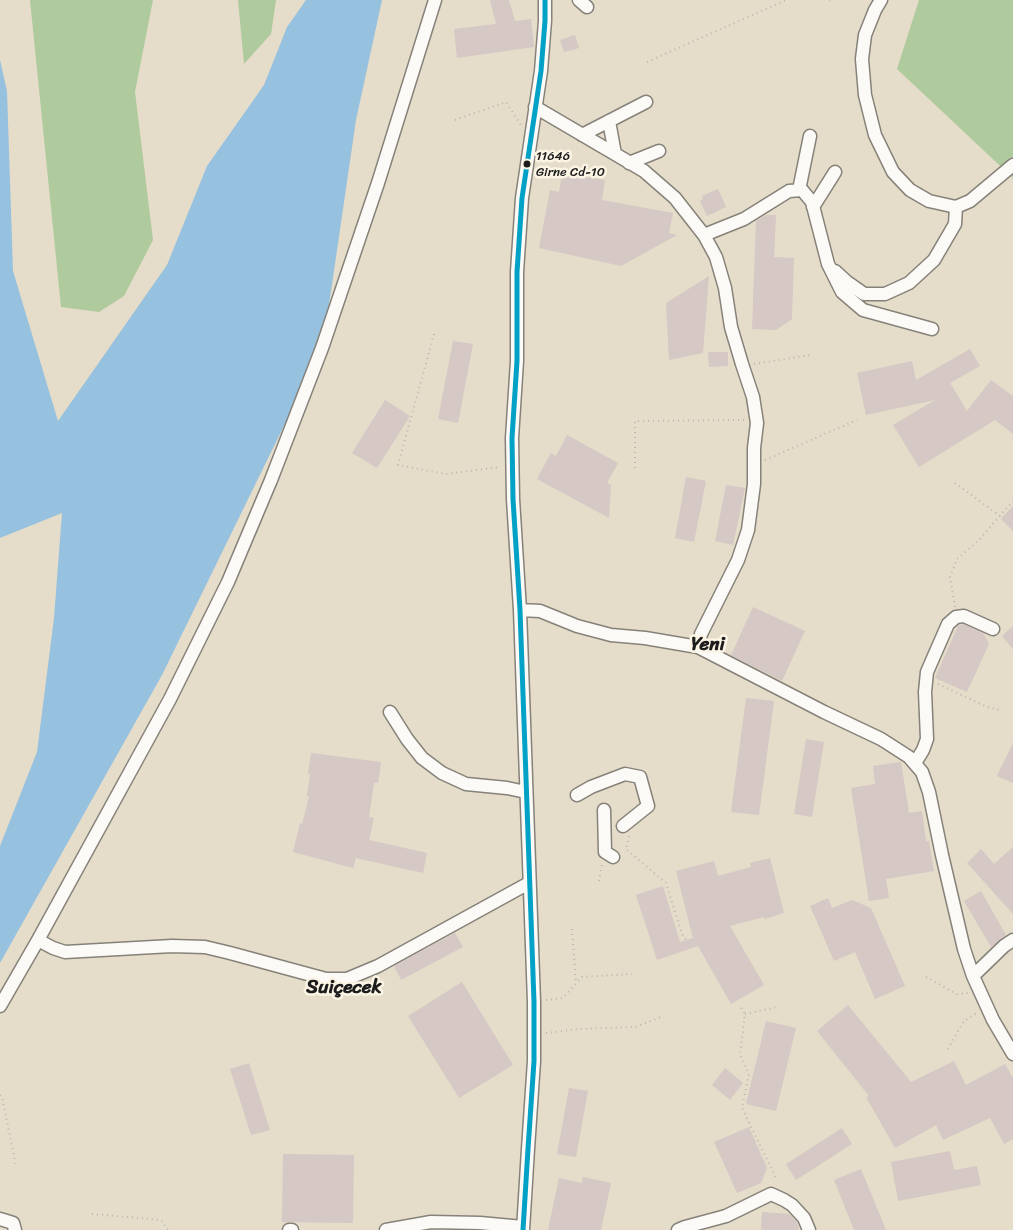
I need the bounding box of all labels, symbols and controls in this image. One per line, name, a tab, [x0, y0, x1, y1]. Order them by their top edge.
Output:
place label: 11646 Girne Cd-10	[536, 149, 605, 180]
marker: 11646 Girne Cd-10	[522, 159, 532, 169]
district label: Yeni	[691, 634, 725, 656]
district label: Suiçecek	[306, 977, 382, 999]

